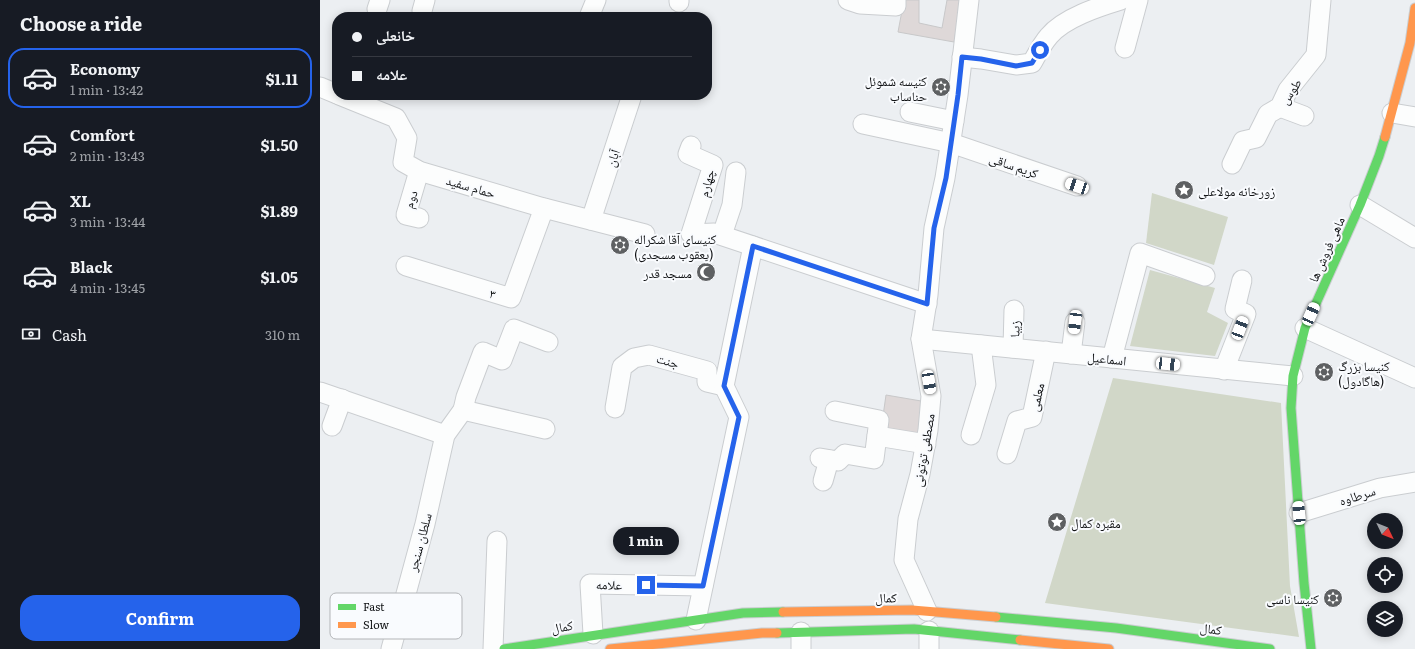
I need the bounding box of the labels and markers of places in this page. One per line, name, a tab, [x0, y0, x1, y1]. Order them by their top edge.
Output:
place label: کنیسه شموئل حناساب	[865, 71, 928, 105]
synagogue icon: کنیسه شموئل حناساب	[930, 76, 952, 98]
place icon: زورخانه مولاعلی	[1173, 179, 1195, 201]
place label: زورخانه مولاعلی	[1198, 181, 1275, 200]
place label: کنیسای آقا شکراله (یعقوب مسجدی)	[634, 229, 717, 263]
synagogue icon: کنیسای آقا شکراله (یعقوب مسجدی)	[609, 234, 631, 256]
mosque icon: مسجد قدر	[695, 261, 717, 283]
place label: مسجد قدر	[642, 263, 692, 282]
place label: کنیسا بزرگ (هاگادول)	[1338, 356, 1390, 390]
synagogue icon: کنیسا بزرگ (هاگادول)	[1313, 361, 1335, 383]
place icon: مقبره کمال	[1046, 511, 1068, 533]
place label: مقبره کمال	[1071, 513, 1121, 532]
synagogue icon: کنیسا ناسی	[1322, 587, 1344, 609]
place label: کنیسا ناسی	[1266, 589, 1320, 608]

